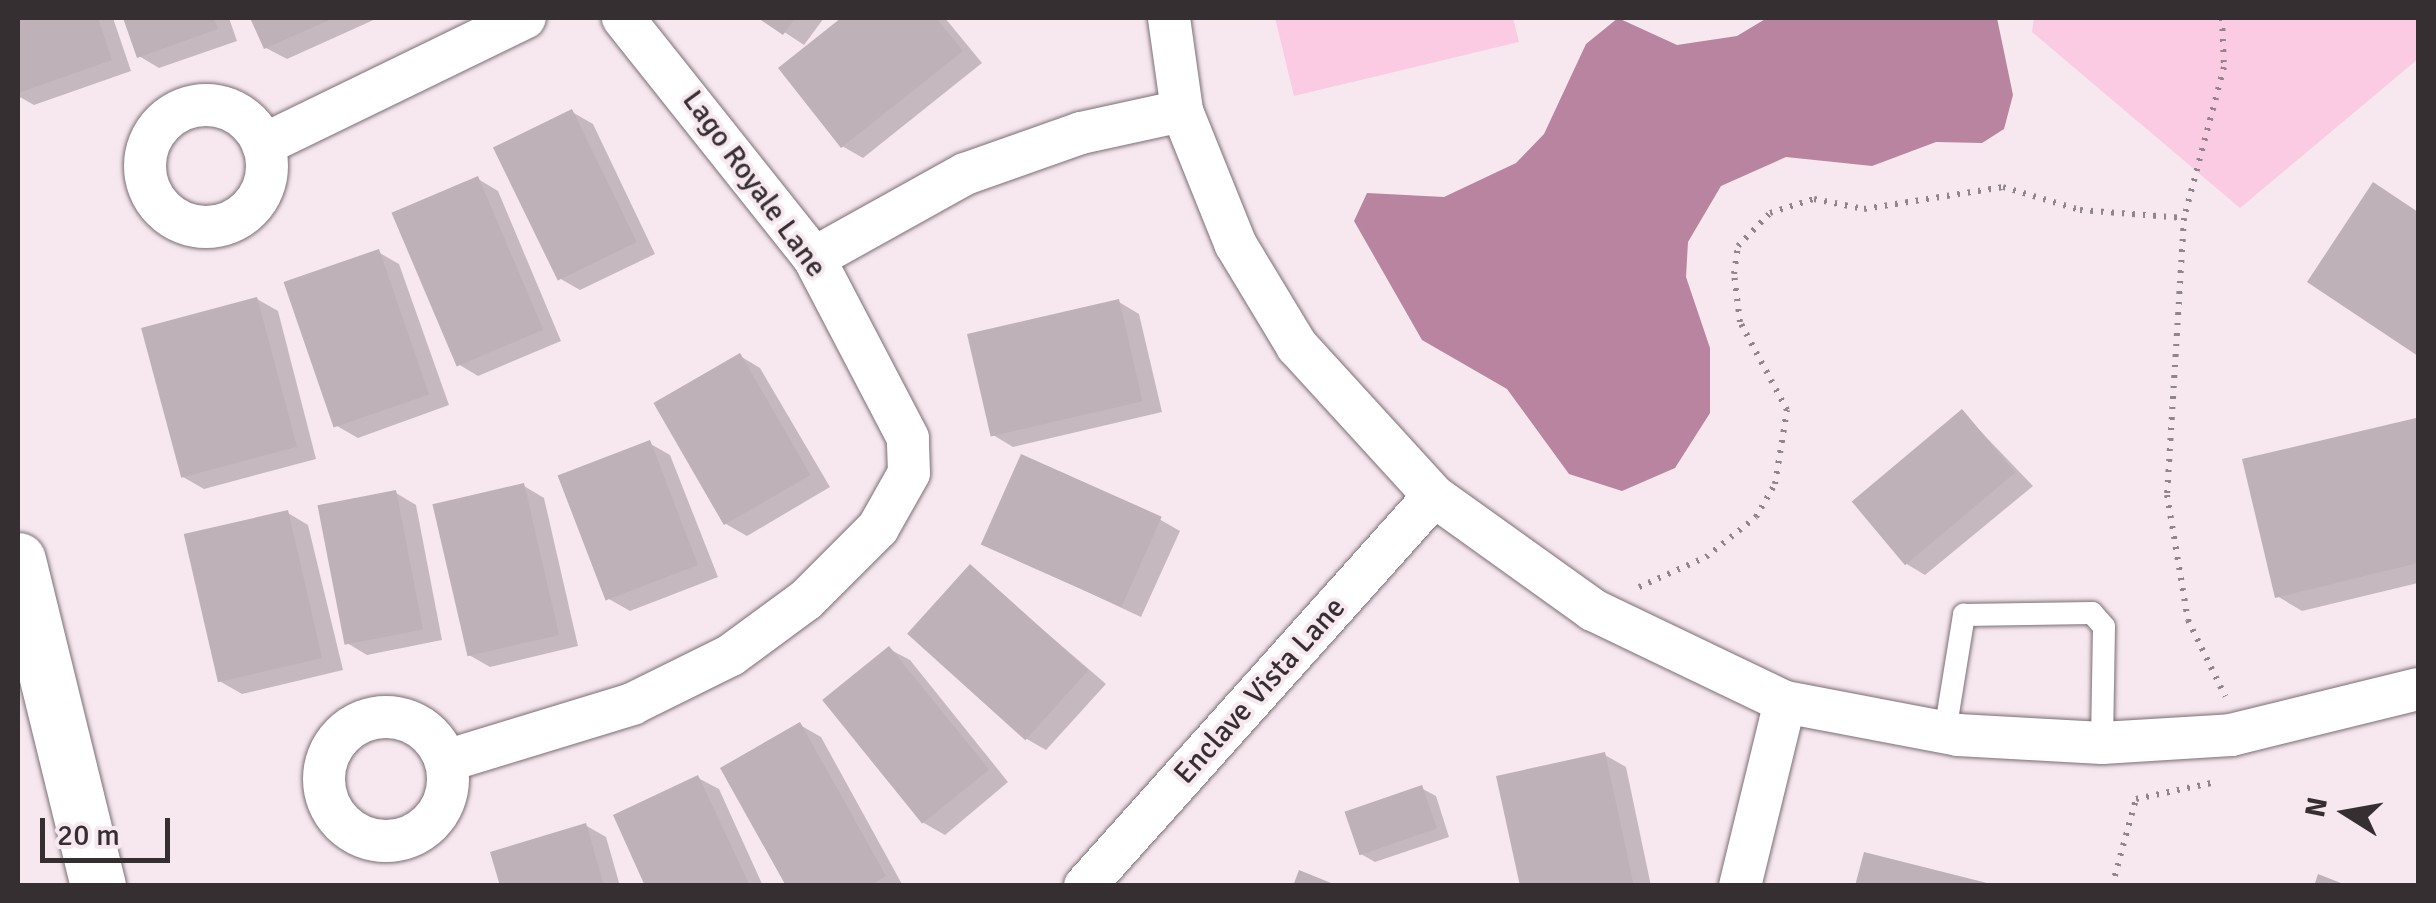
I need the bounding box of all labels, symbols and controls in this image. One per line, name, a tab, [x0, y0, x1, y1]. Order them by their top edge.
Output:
street label: Lago Royale Lane	[674, 84, 834, 284]
street label: Enclave Vista Lane	[1167, 590, 1353, 792]
north arrow	[2296, 763, 2396, 863]
text: N	[2298, 794, 2335, 820]
scale bar	[45, 798, 175, 860]
text: 20 m	[57, 817, 120, 854]

